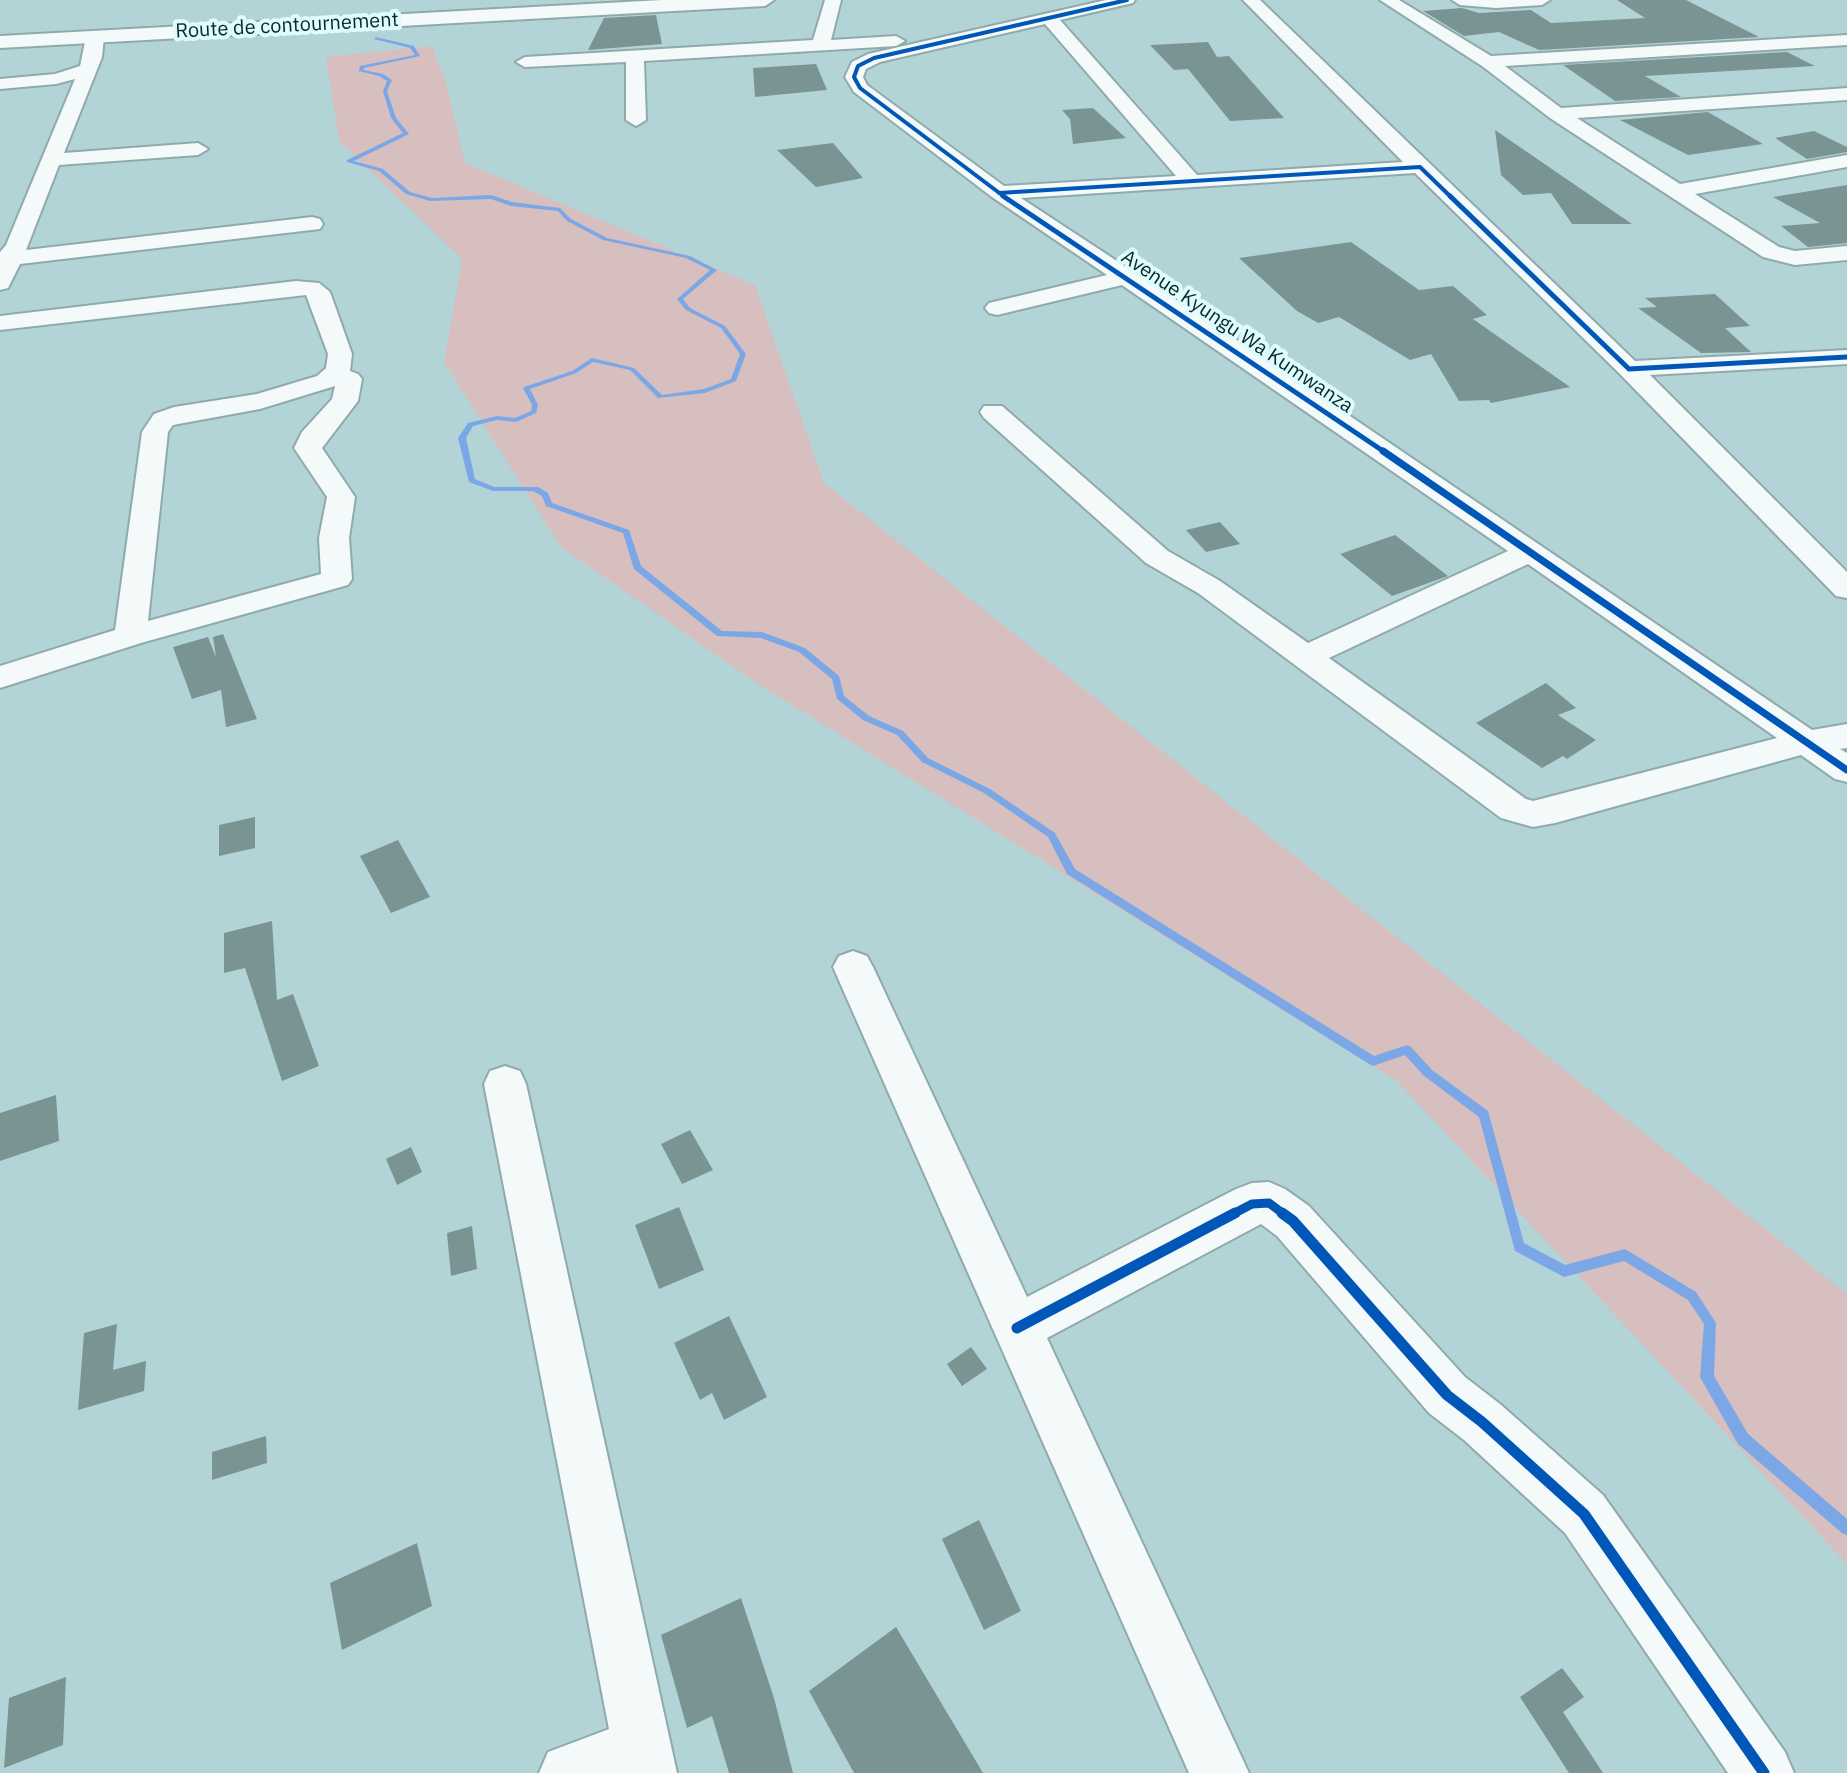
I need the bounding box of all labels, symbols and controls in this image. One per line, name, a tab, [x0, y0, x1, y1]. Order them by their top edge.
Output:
street label: Route de contournement	[175, 8, 399, 44]
street label: Avenue Kyungu Wa Kumwanza	[1116, 245, 1358, 419]

